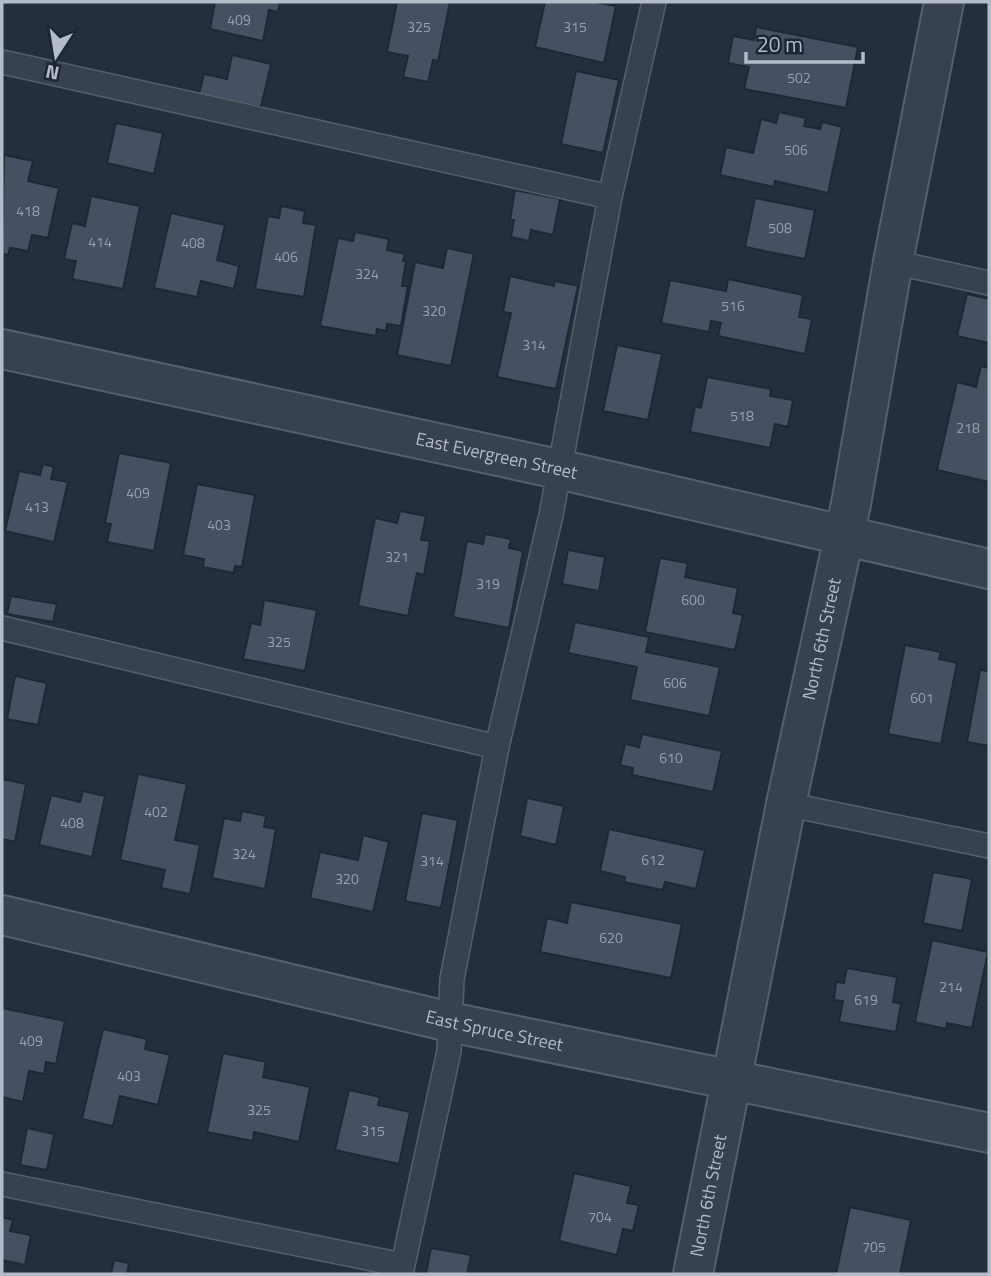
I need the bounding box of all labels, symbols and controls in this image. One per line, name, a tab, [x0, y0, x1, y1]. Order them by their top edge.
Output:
house number: 409	[227, 9, 251, 30]
house number: 325	[407, 16, 431, 37]
house number: 315	[563, 16, 587, 37]
north arrow	[21, 21, 91, 91]
scale bar	[746, 21, 863, 65]
text: 20 m	[757, 28, 803, 60]
text: N	[43, 58, 62, 89]
house number: 502	[787, 67, 811, 88]
house number: 506	[784, 139, 808, 160]
house number: 418	[16, 200, 40, 221]
house number: 508	[768, 217, 792, 238]
house number: 414	[88, 231, 112, 252]
house number: 408	[181, 232, 205, 253]
house number: 406	[274, 246, 298, 267]
house number: 324	[355, 263, 379, 284]
house number: 516	[721, 295, 745, 316]
house number: 320	[422, 300, 446, 321]
house number: 314	[522, 334, 546, 355]
house number: 518	[730, 405, 754, 426]
house number: 218	[956, 417, 980, 438]
street label: East Evergreen Street	[413, 425, 581, 486]
house number: 409	[126, 482, 150, 503]
house number: 413	[25, 496, 49, 517]
house number: 403	[207, 514, 231, 535]
house number: 321	[385, 546, 409, 567]
house number: 319	[476, 573, 500, 594]
street label: North 6th Street	[795, 575, 848, 702]
house number: 600	[681, 589, 705, 610]
house number: 325	[267, 631, 291, 652]
house number: 606	[663, 672, 687, 693]
house number: 601	[910, 687, 934, 708]
house number: 610	[659, 747, 683, 768]
house number: 402	[144, 801, 168, 822]
house number: 408	[60, 812, 84, 833]
house number: 324	[232, 843, 256, 864]
house number: 612	[641, 849, 665, 870]
house number: 314	[420, 850, 444, 871]
house number: 320	[335, 868, 359, 889]
house number: 620	[599, 927, 623, 948]
house number: 214	[939, 976, 963, 997]
house number: 619	[854, 989, 878, 1010]
street label: East Spruce Street	[423, 1003, 567, 1058]
house number: 409	[19, 1030, 43, 1051]
house number: 403	[117, 1065, 141, 1086]
house number: 325	[247, 1099, 271, 1120]
house number: 315	[361, 1120, 385, 1141]
street label: North 6th Street	[683, 1131, 733, 1259]
house number: 704	[588, 1206, 612, 1227]
house number: 705	[862, 1236, 886, 1257]

